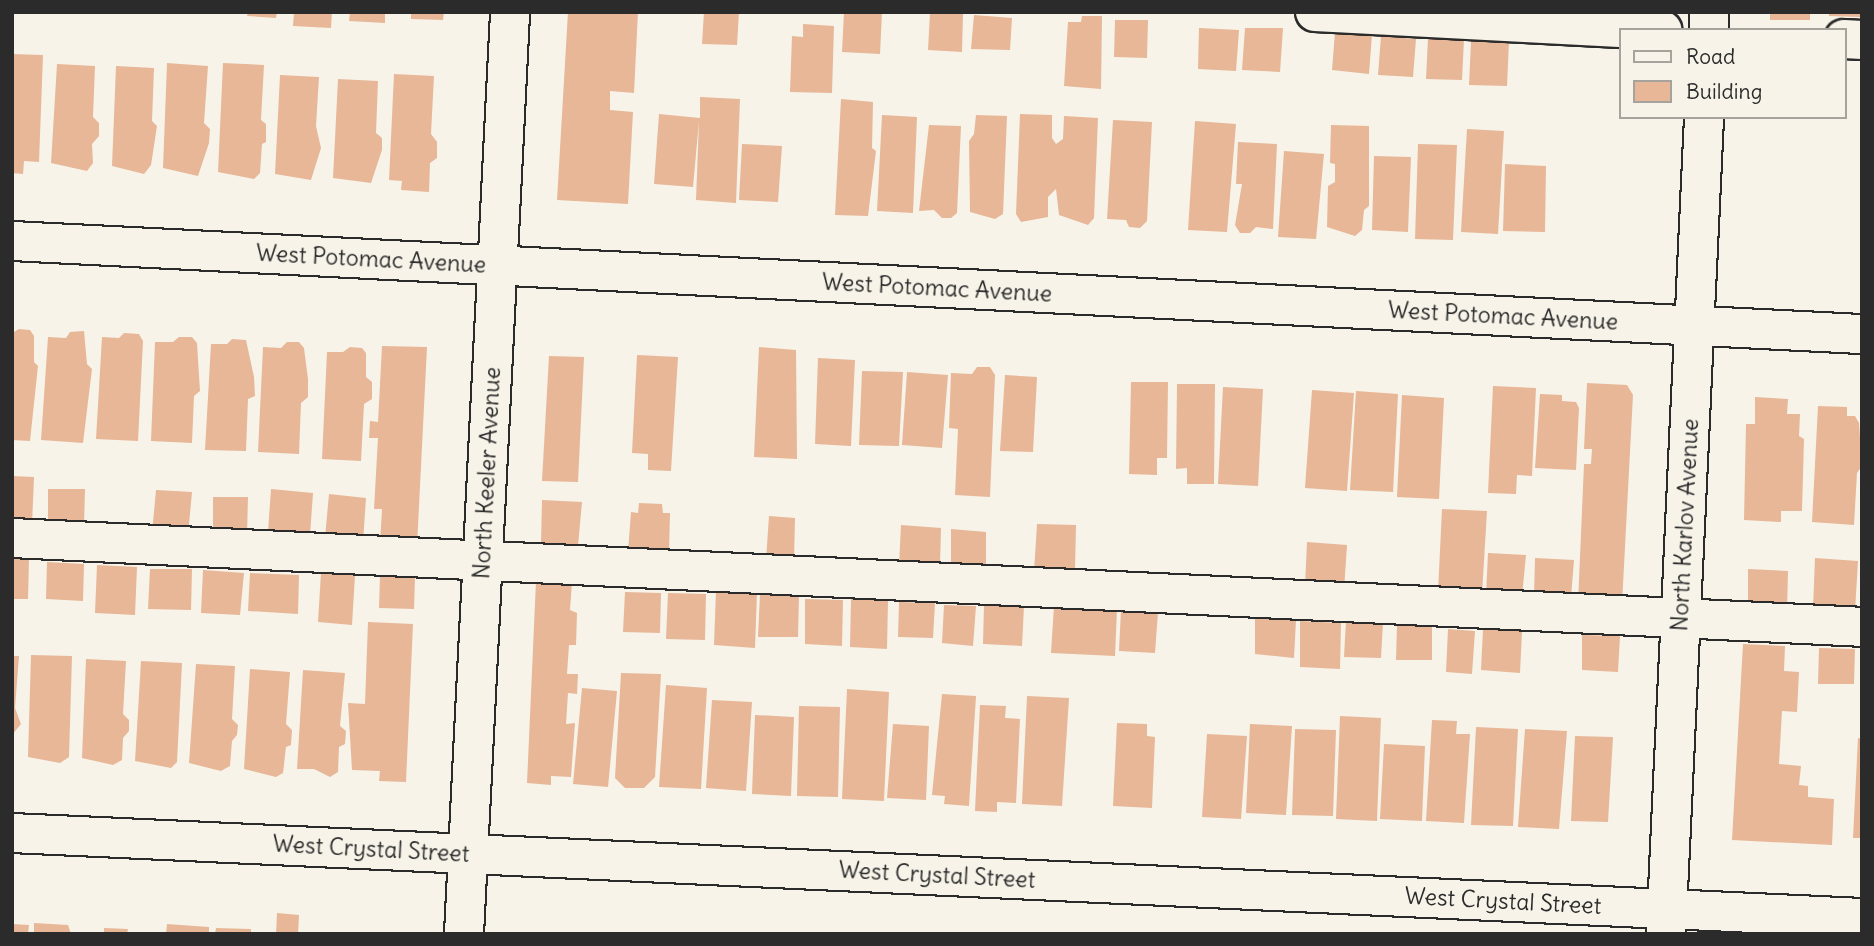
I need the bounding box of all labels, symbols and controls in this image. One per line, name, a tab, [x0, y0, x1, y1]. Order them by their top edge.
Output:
legend	[1618, 28, 1846, 119]
text: Road	[1686, 43, 1735, 70]
text: Building	[1686, 78, 1762, 105]
street label: West Potomac Avenue	[255, 239, 487, 279]
street label: West Potomac Avenue	[821, 268, 1053, 308]
street label: West Potomac Avenue	[1387, 296, 1619, 336]
street label: North Keeler Avenue	[468, 366, 506, 580]
street label: North Karlov Avenue	[1666, 418, 1704, 632]
street label: West Crystal Street	[272, 830, 470, 868]
street label: West Crystal Street	[838, 856, 1036, 894]
street label: West Crystal Street	[1404, 882, 1602, 920]

